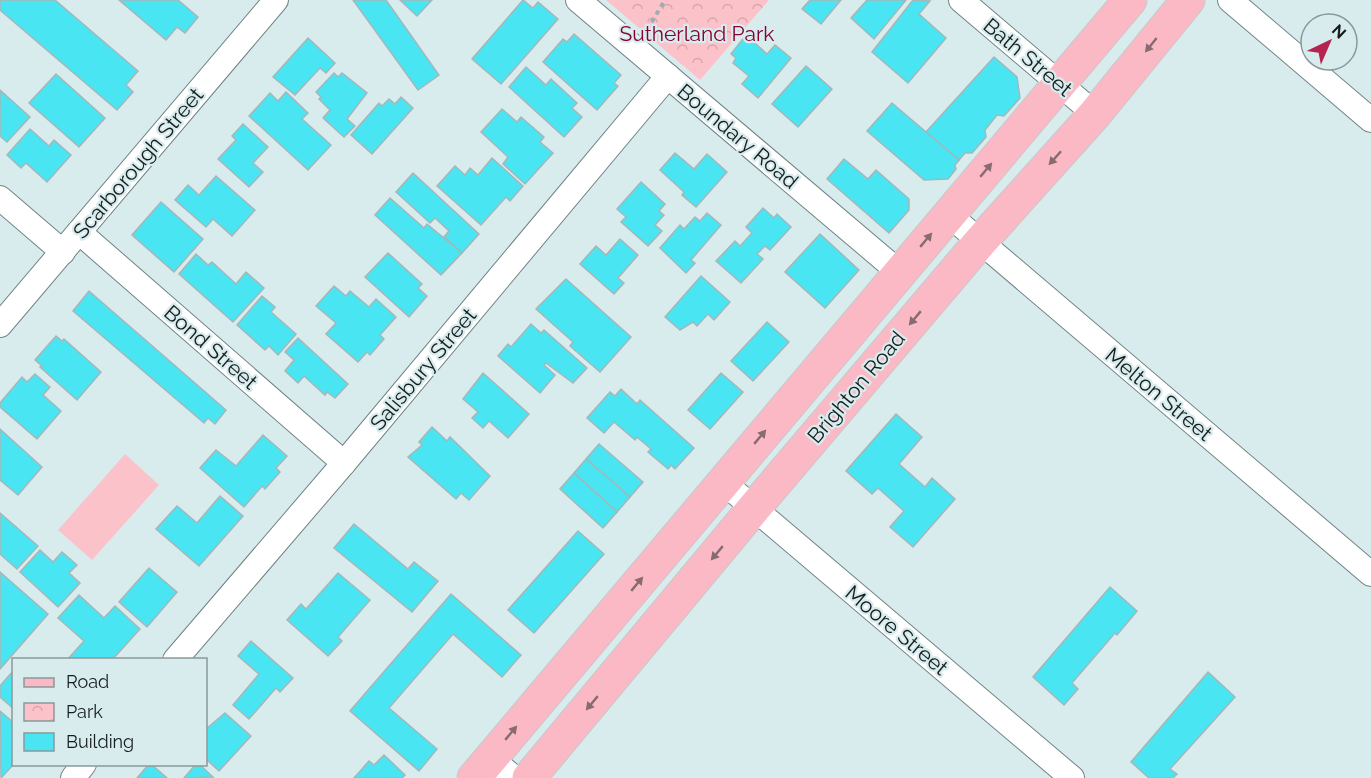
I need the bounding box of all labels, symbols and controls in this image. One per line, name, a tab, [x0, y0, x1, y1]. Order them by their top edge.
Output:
north arrow	[1299, 12, 1359, 72]
street label: Bath Street	[979, 13, 1077, 101]
text: N	[1328, 20, 1350, 43]
park label: Sutherland Park	[620, 21, 774, 46]
one-way arrow	[1145, 37, 1158, 52]
street label: Boundary Road	[673, 78, 803, 194]
street label: Scarborough Street	[68, 82, 208, 244]
one-way arrow	[1048, 150, 1062, 165]
one-way arrow	[979, 163, 992, 178]
one-way arrow	[920, 232, 932, 247]
street label: Bond Street	[159, 300, 263, 394]
street label: Salisbury Street	[365, 303, 481, 435]
one-way arrow	[909, 310, 922, 325]
street label: Brighton Road	[802, 326, 910, 448]
street label: Melton Street	[1101, 342, 1217, 446]
one-way arrow	[753, 430, 766, 445]
one-way arrow	[710, 545, 723, 561]
one-way arrow	[630, 577, 643, 592]
street label: Moore Street	[841, 580, 953, 680]
legend	[12, 658, 207, 766]
text: Road	[66, 671, 109, 692]
one-way arrow	[586, 695, 598, 710]
text: Park	[66, 701, 103, 722]
one-way arrow	[505, 725, 518, 741]
text: Building	[66, 731, 134, 752]

